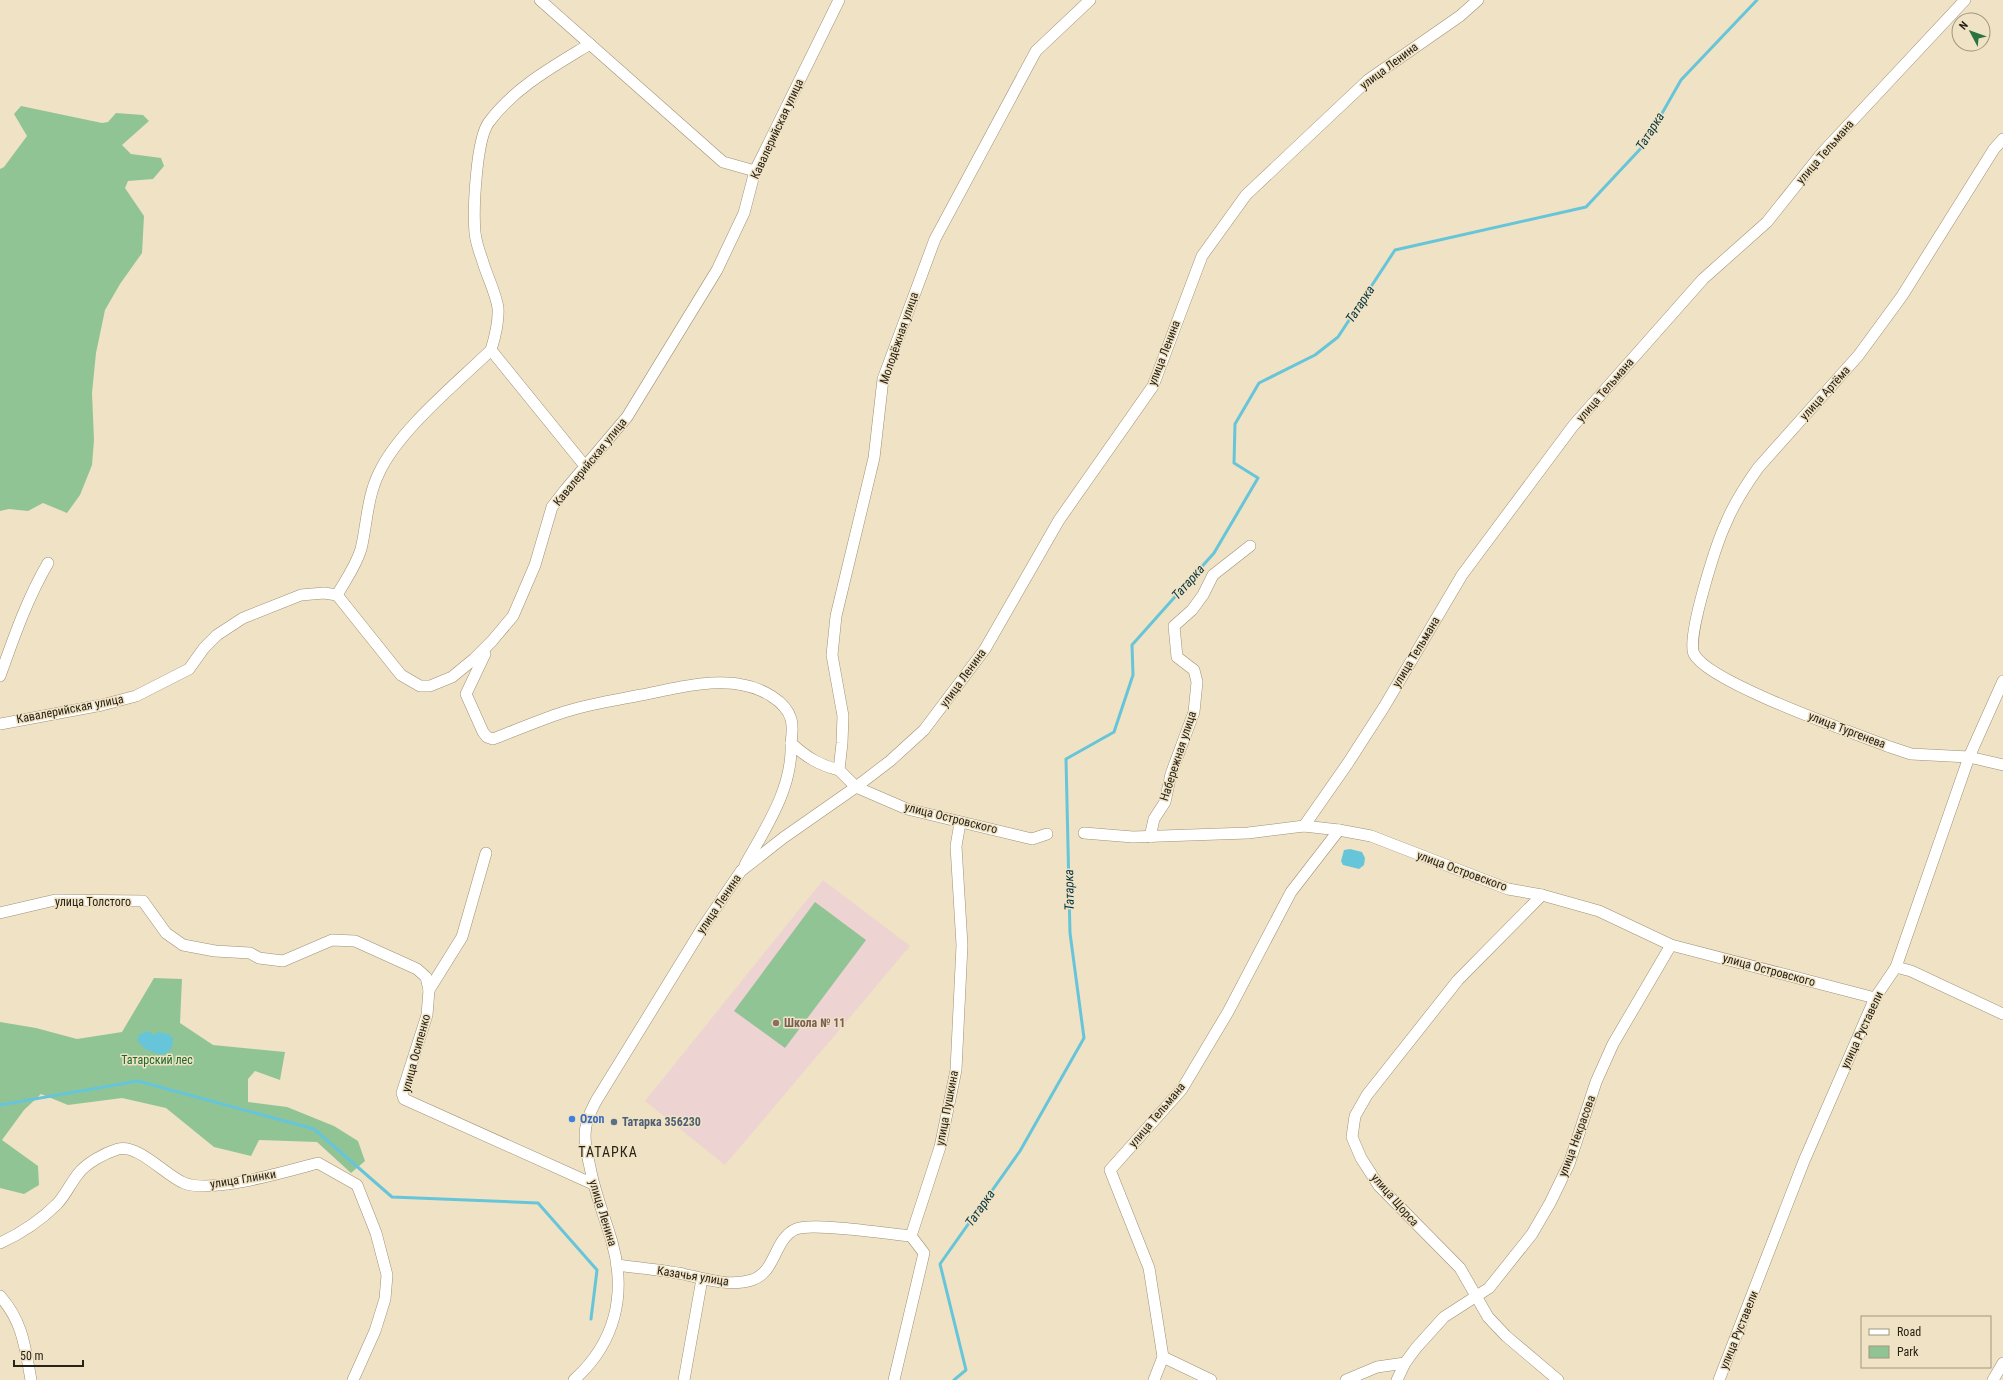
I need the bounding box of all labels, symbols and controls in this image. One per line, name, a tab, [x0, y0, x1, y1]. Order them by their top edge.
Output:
north arrow	[1951, 12, 1991, 52]
text: N	[1957, 19, 1971, 33]
street label: улица Ленина	[1357, 40, 1421, 92]
street label: Кавалерийская улица	[748, 77, 806, 181]
water label: Татарка	[1633, 109, 1667, 153]
street label: улица Тельмана	[1793, 117, 1857, 187]
water label: Татарка	[1342, 283, 1378, 325]
street label: Молодёжная улица	[877, 290, 921, 386]
street label: улица Ленина	[1145, 318, 1183, 388]
street label: улица Тельмана	[1573, 355, 1637, 425]
street label: улица Артёма	[1797, 363, 1853, 423]
street label: Кавалерийская улица	[550, 415, 630, 509]
water label: Татарка	[1169, 562, 1207, 602]
street label: улица Тельмана	[1389, 614, 1443, 690]
street label: улица Ленина	[937, 646, 989, 710]
street label: Кавалерийская улица	[15, 692, 125, 726]
street label: Набережная улица	[1157, 709, 1199, 803]
street label: улица Тургенева	[1806, 709, 1888, 751]
street label: улица Островского	[903, 800, 999, 836]
street label: улица Островского	[1415, 848, 1509, 894]
water label: Татарка	[1061, 869, 1077, 911]
street label: улица Ленина	[694, 871, 744, 936]
street label: улица Толстого	[55, 895, 131, 909]
street label: улица Островского	[1721, 951, 1817, 989]
street label: улица Руставели	[1838, 989, 1886, 1071]
street label: улица Осипенко	[399, 1012, 433, 1094]
place label: Школа № 11	[784, 1016, 845, 1030]
marker: Школа № 11	[771, 1018, 781, 1028]
park label: Татарский лес	[121, 1053, 193, 1067]
street label: улица Пушкина	[933, 1069, 961, 1147]
street label: улица Тельмана	[1126, 1080, 1188, 1150]
street label: улица Некрасова	[1556, 1093, 1598, 1179]
place label: Ozon	[580, 1112, 605, 1126]
marker: Ozon	[567, 1114, 577, 1124]
place label: Татарка 356230	[622, 1115, 701, 1129]
marker: Татарка 356230	[609, 1117, 619, 1127]
district label: ТАТАРКА	[578, 1144, 638, 1160]
street label: улица Глинки	[209, 1167, 277, 1191]
street label: улица Щорса	[1368, 1171, 1422, 1229]
street label: улица Ленина	[586, 1178, 620, 1248]
water label: Татарка	[962, 1187, 998, 1229]
street label: Казачья улица	[656, 1263, 730, 1289]
street label: улица Руставели	[1717, 1289, 1761, 1371]
legend	[1861, 1316, 1991, 1368]
text: Road	[1897, 1325, 1921, 1339]
scale bar	[14, 1342, 83, 1368]
text: Park	[1897, 1345, 1919, 1359]
text: 50 m	[20, 1349, 44, 1363]

